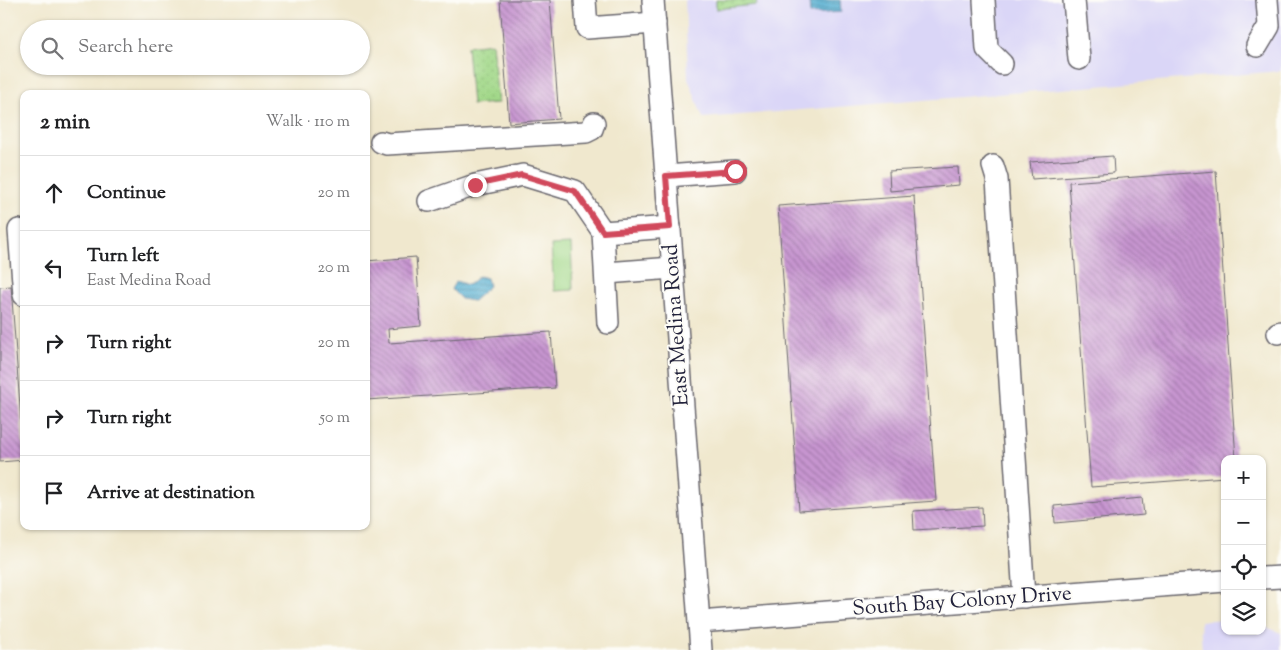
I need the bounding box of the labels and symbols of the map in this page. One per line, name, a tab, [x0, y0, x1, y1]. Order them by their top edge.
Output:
route start	[724, 160, 747, 183]
route end	[464, 174, 487, 197]
street label: East Medina Road	[656, 243, 698, 407]
street label: South Bay Colony Drive	[851, 579, 1073, 625]

